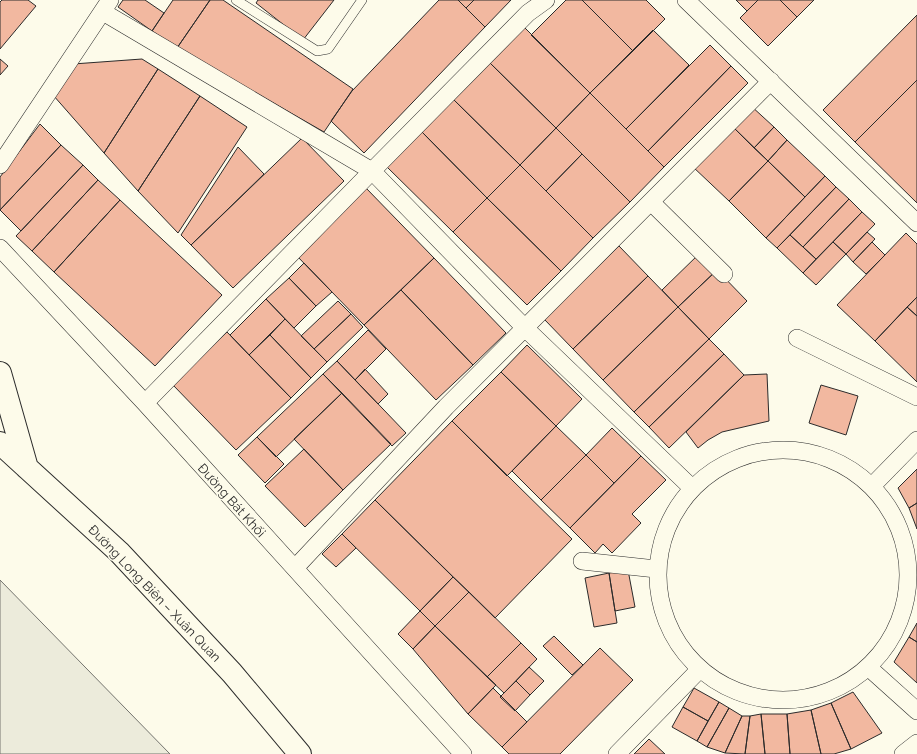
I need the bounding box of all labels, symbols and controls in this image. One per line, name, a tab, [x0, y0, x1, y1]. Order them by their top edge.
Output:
street label: Đường Bát Khối	[195, 461, 269, 540]
street label: Đường Long Biên – Xuân Quan	[85, 522, 224, 665]

